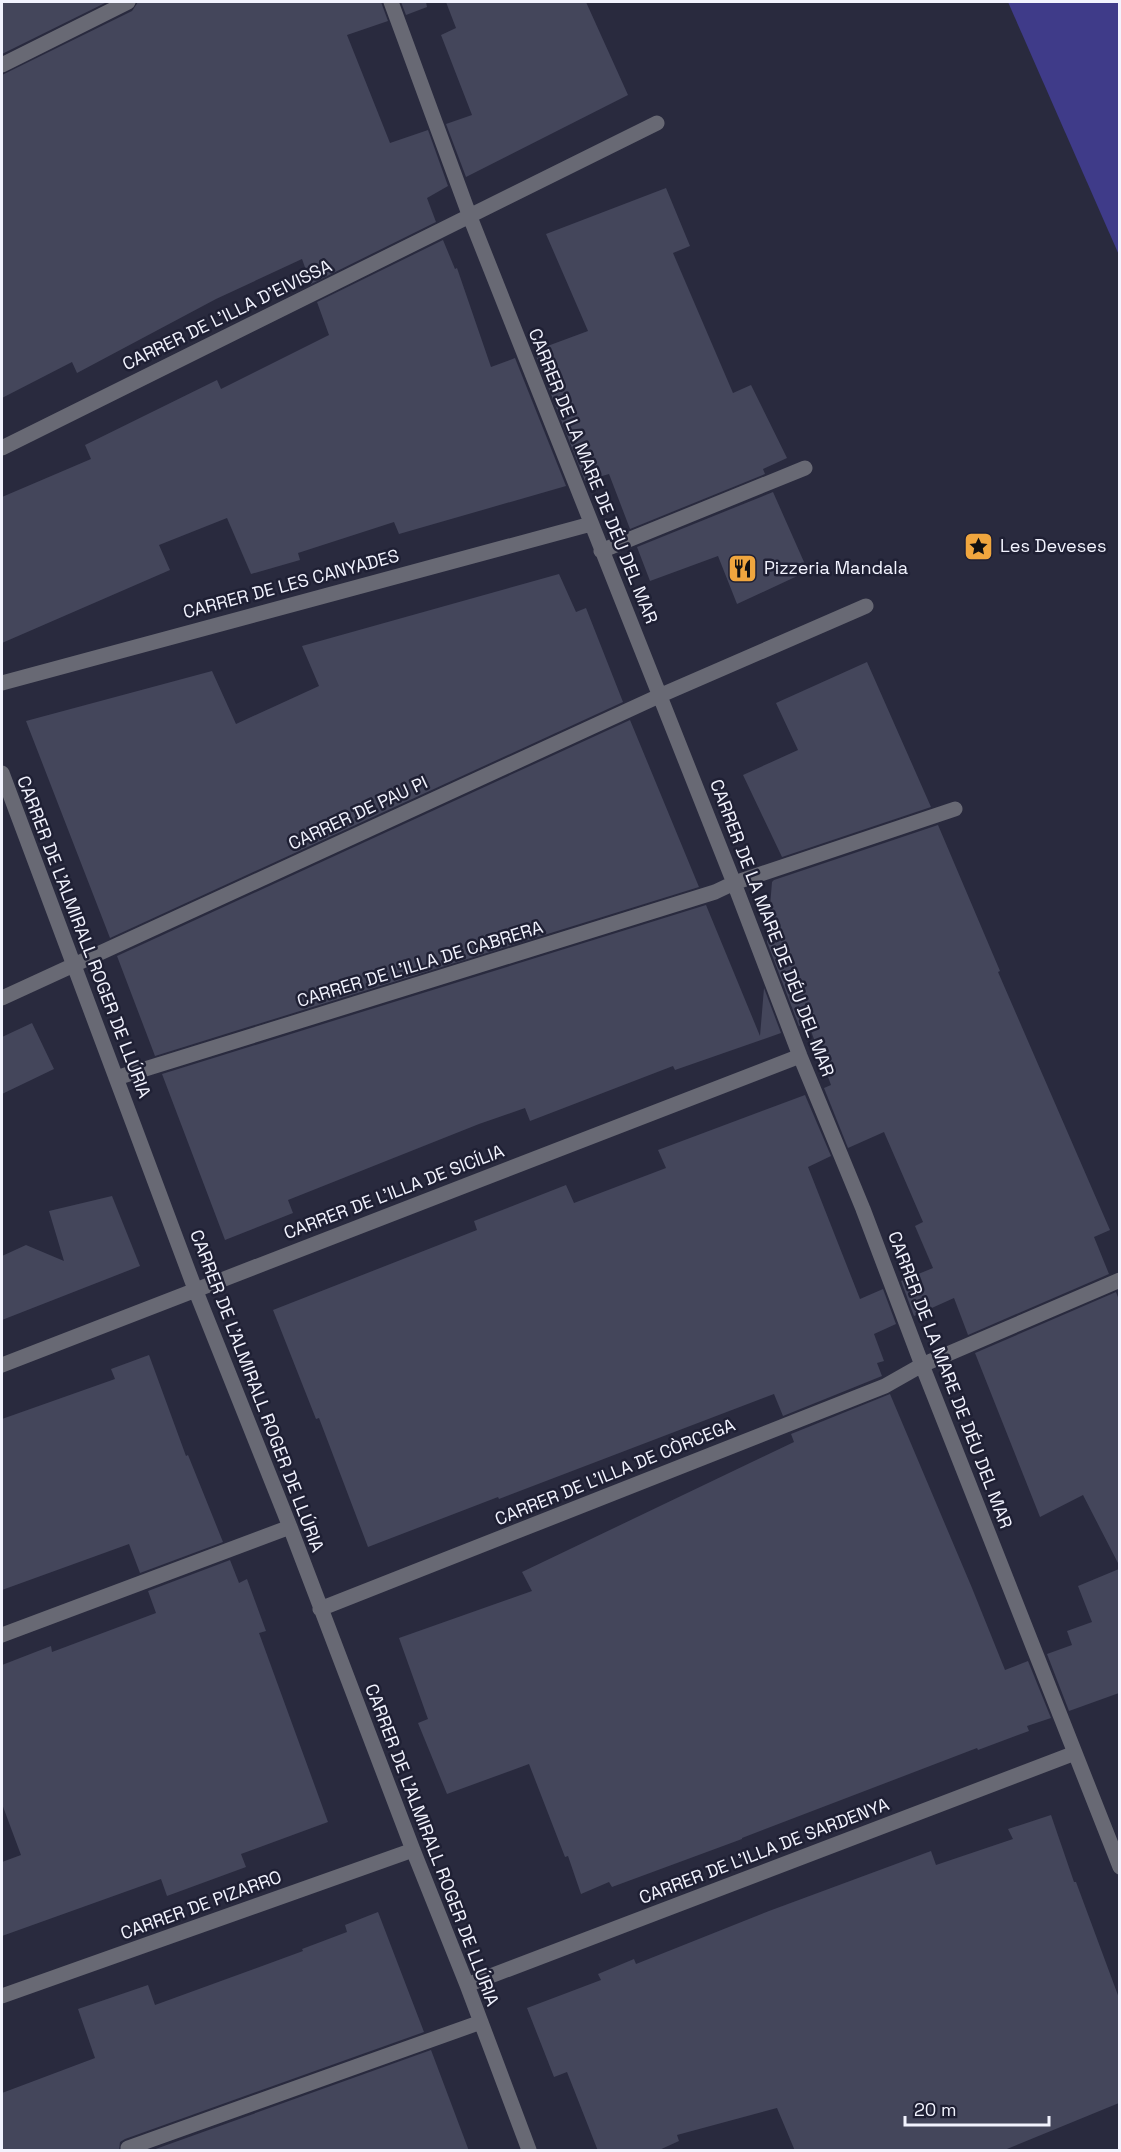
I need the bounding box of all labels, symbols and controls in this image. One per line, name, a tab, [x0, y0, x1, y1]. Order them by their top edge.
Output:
street label: CARRER DE L'ILLA D'EIVISSA	[118, 254, 335, 375]
street label: CARRER DE LA MARE DE DÉU DEL MAR	[524, 325, 663, 627]
place icon: Les Deveses	[963, 530, 995, 562]
place label: Les Deveses	[1000, 534, 1106, 557]
street label: CARRER DE LES CANYADES	[180, 544, 401, 623]
restaurant icon: Pizzeria Mandala	[727, 552, 759, 584]
place label: Pizzeria Mandala	[764, 556, 908, 579]
street label: CARRER DE PAU PI	[284, 770, 431, 855]
street label: CARRER DE L'ALMIRALL ROGER DE LLÚRIA	[12, 772, 157, 1101]
street label: CARRER DE LA MARE DE DÉU DEL MAR	[705, 776, 840, 1080]
street label: CARRER DE L'ILLA DE CABRERA	[294, 915, 546, 1012]
street label: CARRER DE L'ILLA DE SICÍLIA	[280, 1139, 507, 1244]
street label: CARRER DE L'ALMIRALL ROGER DE LLÚRIA	[185, 1226, 330, 1555]
street label: CARRER DE LA MARE DE DÉU DEL MAR	[883, 1228, 1018, 1532]
street label: CARRER DE L'ILLA DE CÒRCEGA	[491, 1413, 738, 1530]
street label: CARRER DE L'ALMIRALL ROGER DE LLÚRIA	[360, 1680, 505, 2009]
street label: CARRER DE L'ILLA DE SARDENYA	[636, 1792, 892, 1909]
street label: CARRER DE PIZARRO	[117, 1865, 285, 1944]
scale bar	[905, 2089, 1049, 2127]
text: 20 m	[914, 2098, 957, 2121]

